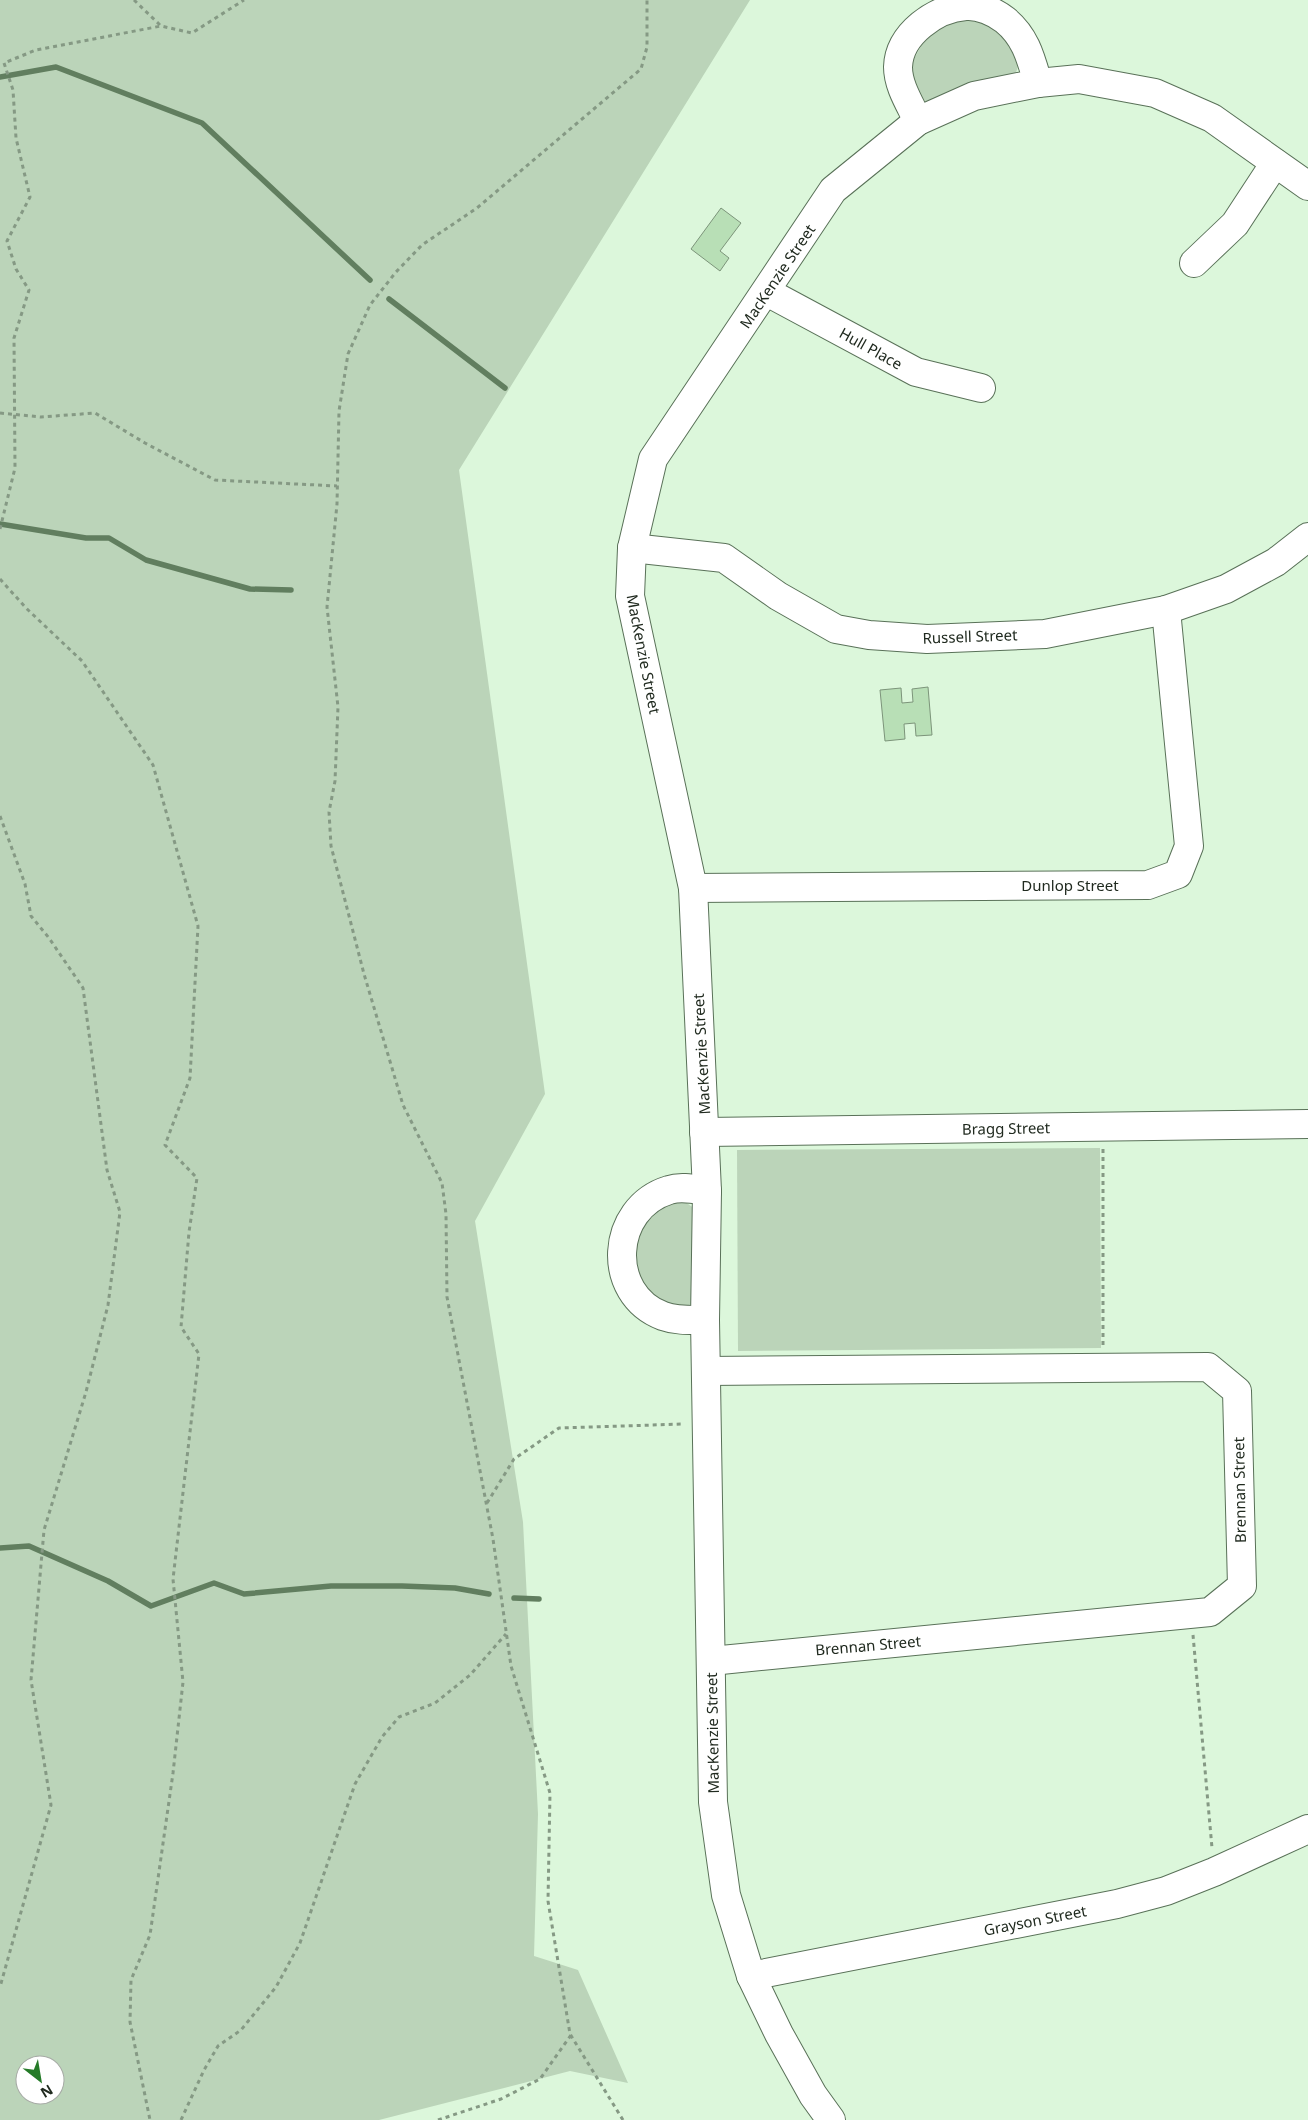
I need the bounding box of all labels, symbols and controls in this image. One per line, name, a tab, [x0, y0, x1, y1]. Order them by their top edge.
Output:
street label: MacKenzie Street	[735, 220, 820, 332]
street label: Hull Place	[836, 323, 906, 373]
street label: MacKenzie Street	[623, 593, 666, 716]
street label: Russell Street	[922, 624, 1018, 648]
street label: Dunlop Street	[1021, 875, 1119, 895]
street label: MacKenzie Street	[688, 992, 714, 1115]
street label: Bragg Street	[962, 1117, 1051, 1139]
street label: Brennan Street	[1228, 1436, 1250, 1543]
street label: Brennan Street	[814, 1630, 922, 1660]
street label: MacKenzie Street	[701, 1672, 723, 1794]
street label: Grayson Street	[982, 1900, 1089, 1940]
north arrow	[15, 2055, 65, 2105]
text: N	[37, 2080, 57, 2103]

